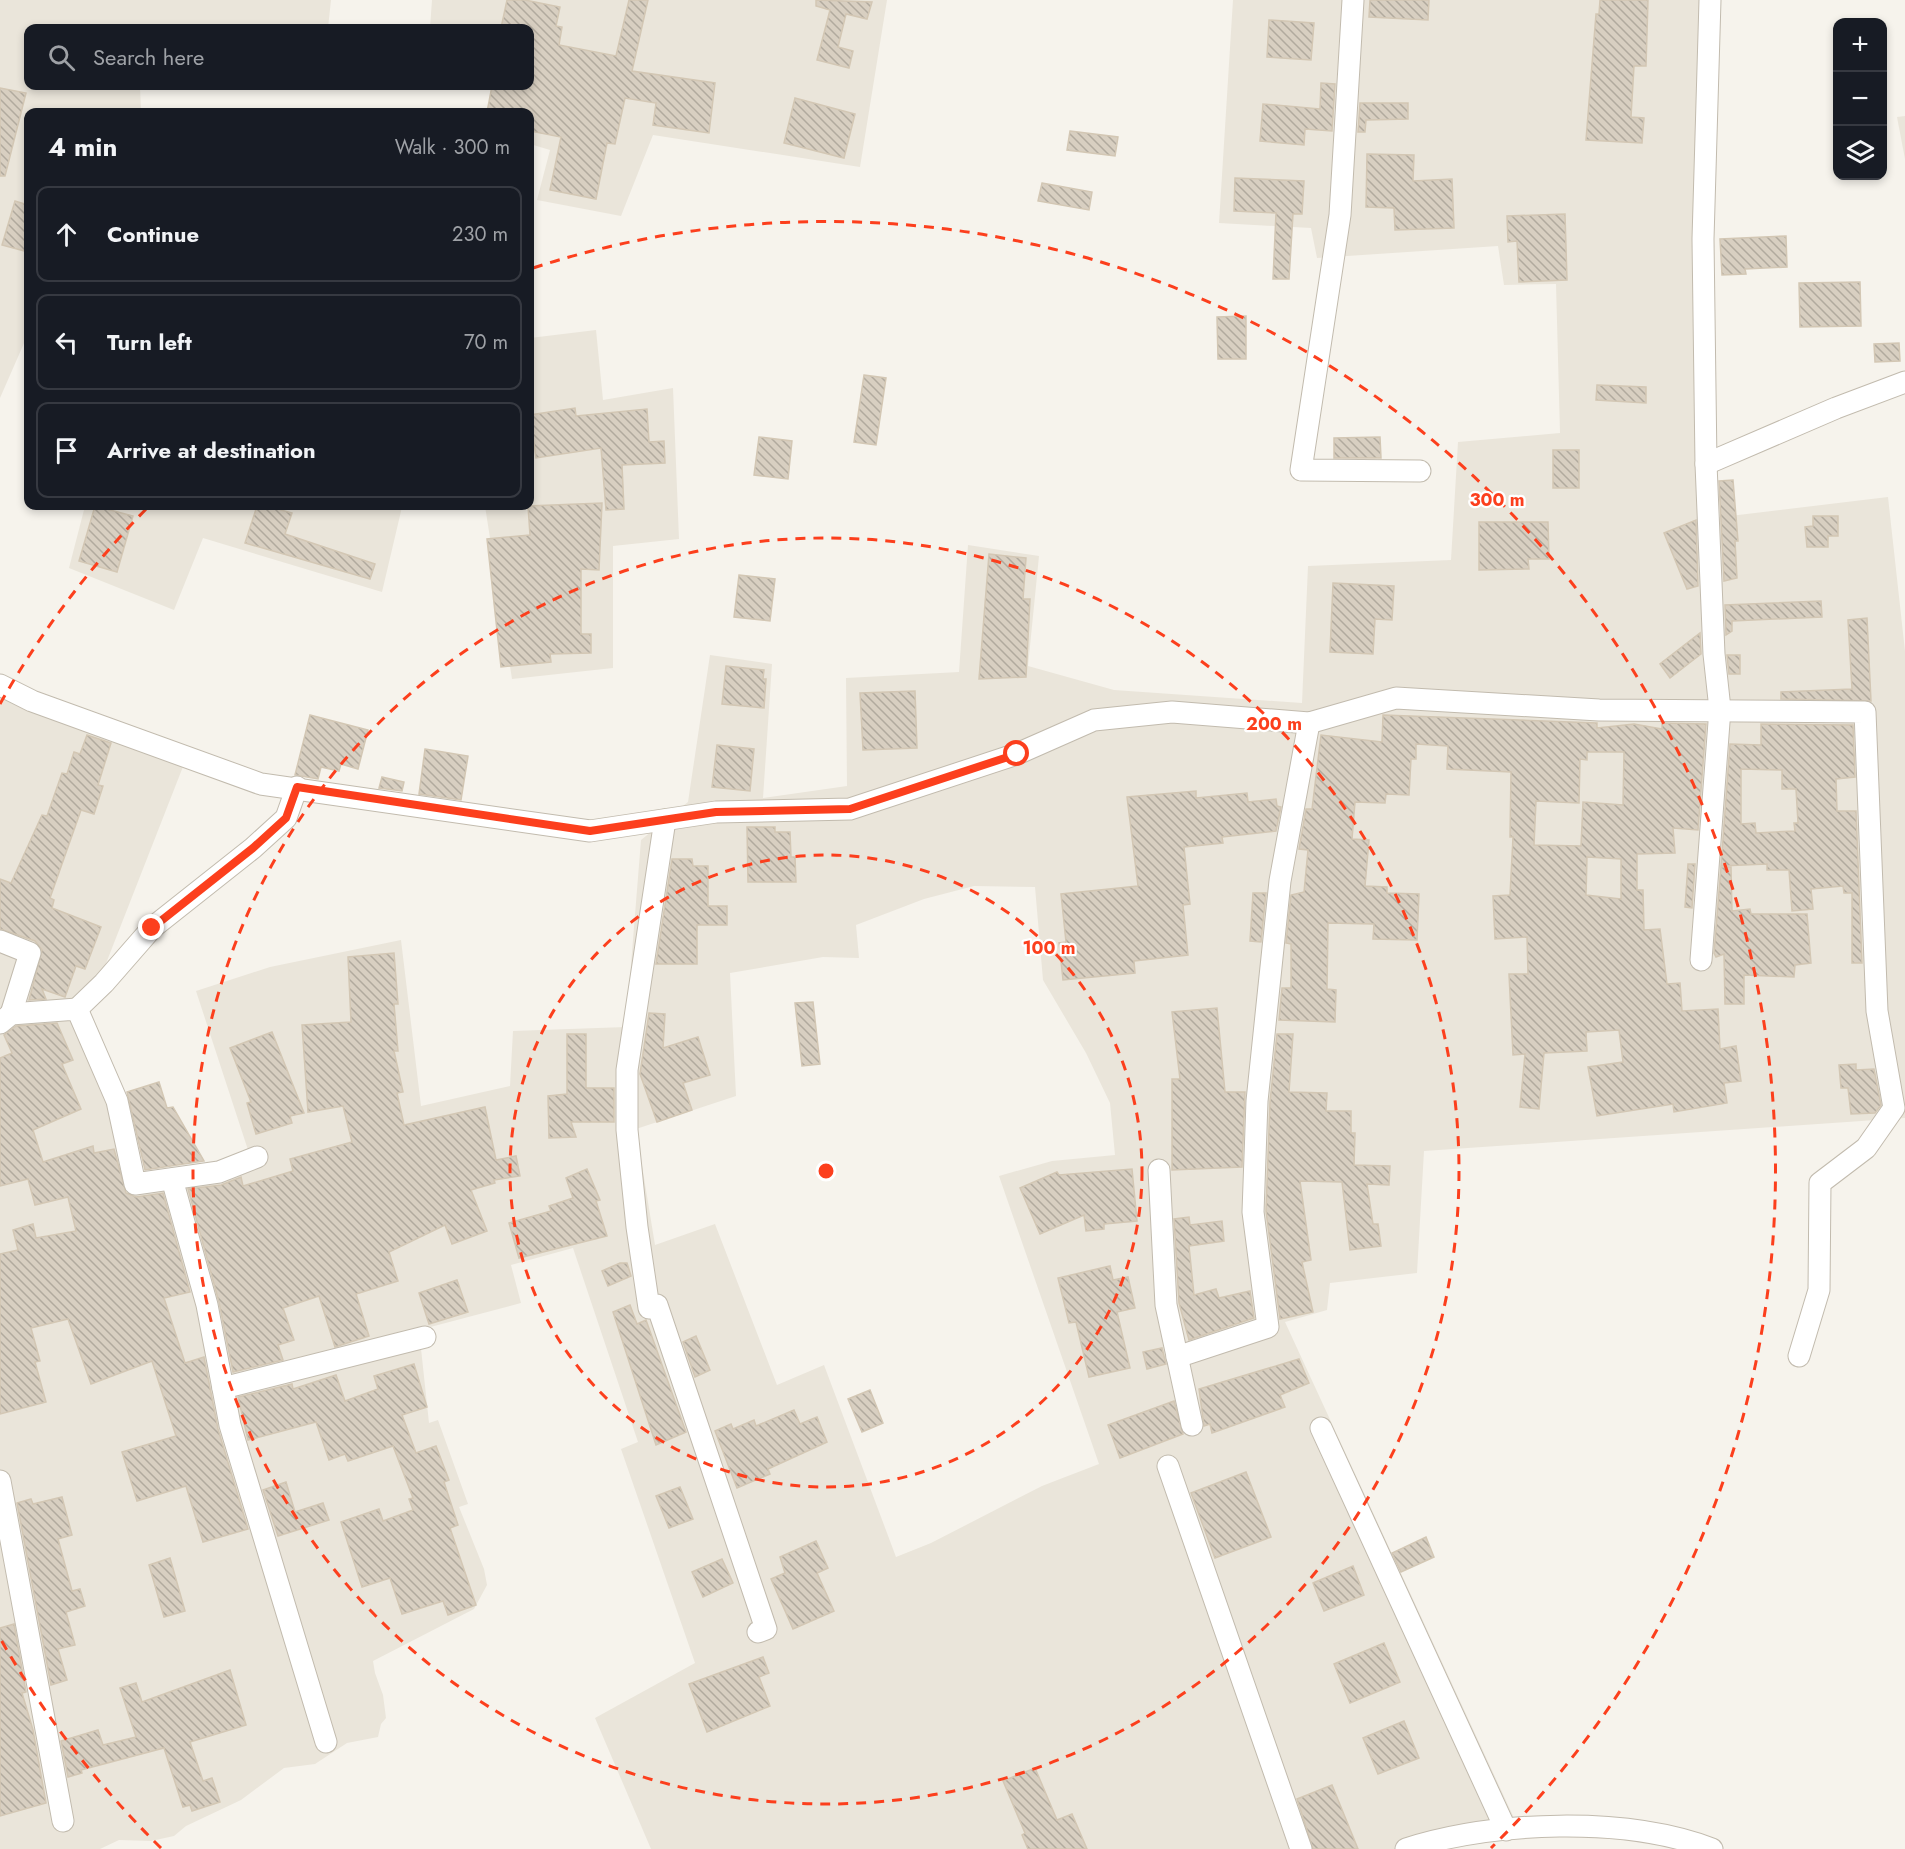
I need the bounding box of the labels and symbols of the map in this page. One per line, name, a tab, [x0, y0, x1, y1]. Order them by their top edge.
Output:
text: 300 m	[1469, 487, 1525, 513]
text: 200 m	[1246, 711, 1302, 737]
route start	[1003, 740, 1029, 766]
route end	[138, 914, 164, 940]
text: 100 m	[1022, 935, 1076, 961]
centre of rings	[816, 1161, 836, 1181]

